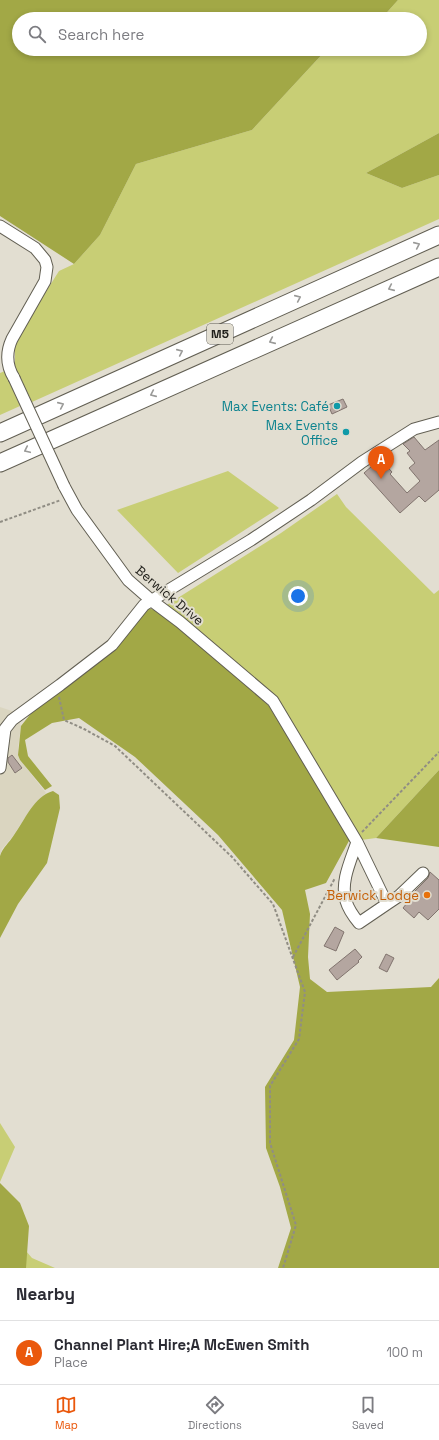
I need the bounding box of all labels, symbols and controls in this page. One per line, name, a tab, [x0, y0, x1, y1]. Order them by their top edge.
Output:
search box	[12, 12, 427, 56]
icon: search	[26, 23, 48, 45]
text: Search here	[58, 25, 144, 44]
one-way arrow	[412, 242, 420, 250]
one-way arrow	[387, 284, 394, 292]
one-way arrow	[294, 295, 301, 303]
road number: M5	[207, 324, 233, 344]
one-way arrow	[268, 336, 276, 344]
one-way arrow	[175, 349, 183, 357]
one-way arrow	[150, 389, 157, 397]
place label: Max Events: Café	[222, 398, 329, 415]
marker: Max Events: Café	[332, 401, 342, 411]
one-way arrow	[57, 402, 64, 410]
place label: Max Events Office	[266, 417, 338, 449]
marker: Max Events Office	[341, 427, 351, 437]
one-way arrow	[23, 445, 31, 453]
pin: A	[368, 446, 394, 479]
street label: Berwick Drive	[132, 562, 207, 629]
your location	[288, 586, 308, 606]
place label: Berwick Lodge	[327, 887, 419, 904]
marker: Berwick Lodge	[422, 890, 432, 900]
text: Nearby	[16, 1283, 75, 1305]
text: Channel Plant Hire;A McEwen Smith	[54, 1335, 309, 1354]
text: A	[25, 1344, 33, 1361]
text: 100 m	[386, 1344, 423, 1361]
text: Place	[54, 1354, 88, 1371]
tab: Map	[55, 1394, 78, 1432]
tab: Directions	[188, 1394, 242, 1432]
tab: Saved	[352, 1394, 384, 1432]

